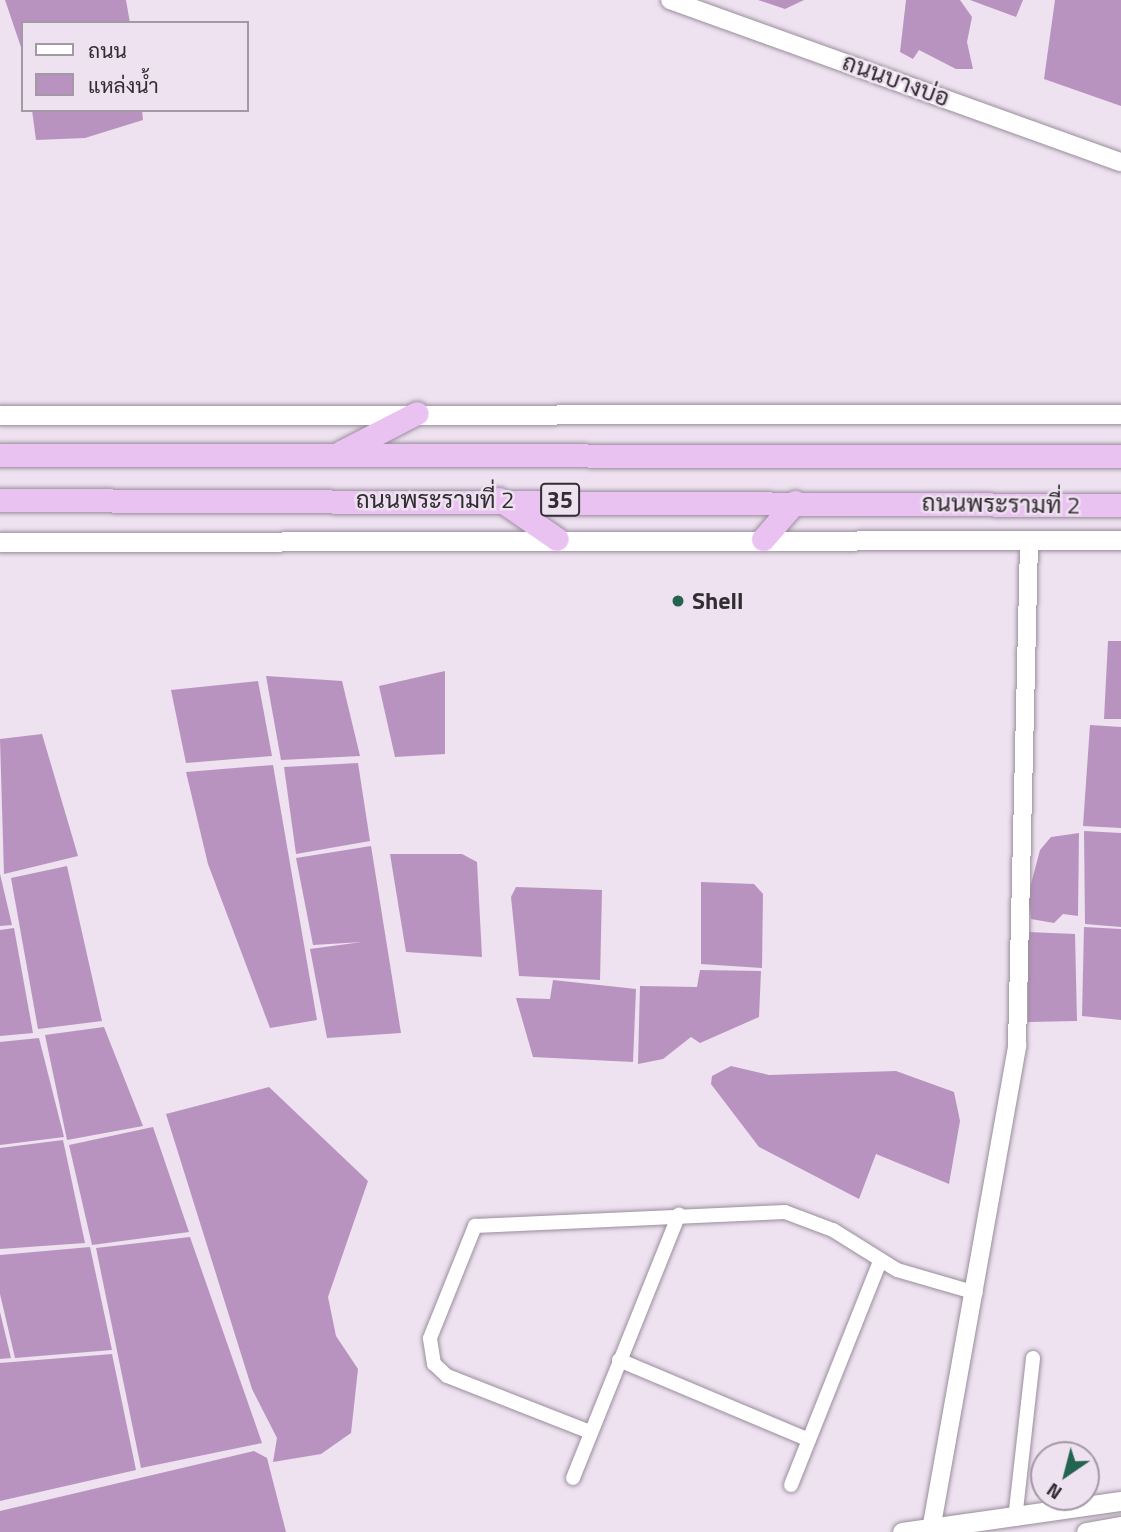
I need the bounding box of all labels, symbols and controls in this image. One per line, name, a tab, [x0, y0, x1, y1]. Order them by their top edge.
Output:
legend	[21, 21, 248, 112]
text: ถนน	[88, 34, 127, 66]
street label: ถนนบางบ่อ	[838, 47, 954, 113]
text: แหล่งน้ำ	[88, 69, 159, 101]
road number: 35	[539, 480, 581, 520]
street label: ถนนพระรามที่ 2	[356, 486, 514, 514]
street label: ถนนพระรามที่ 2	[921, 488, 1081, 520]
place label: Shell	[692, 587, 744, 615]
marker: Shell	[670, 593, 686, 609]
north arrow	[1030, 1441, 1100, 1511]
text: N	[1040, 1476, 1068, 1508]

